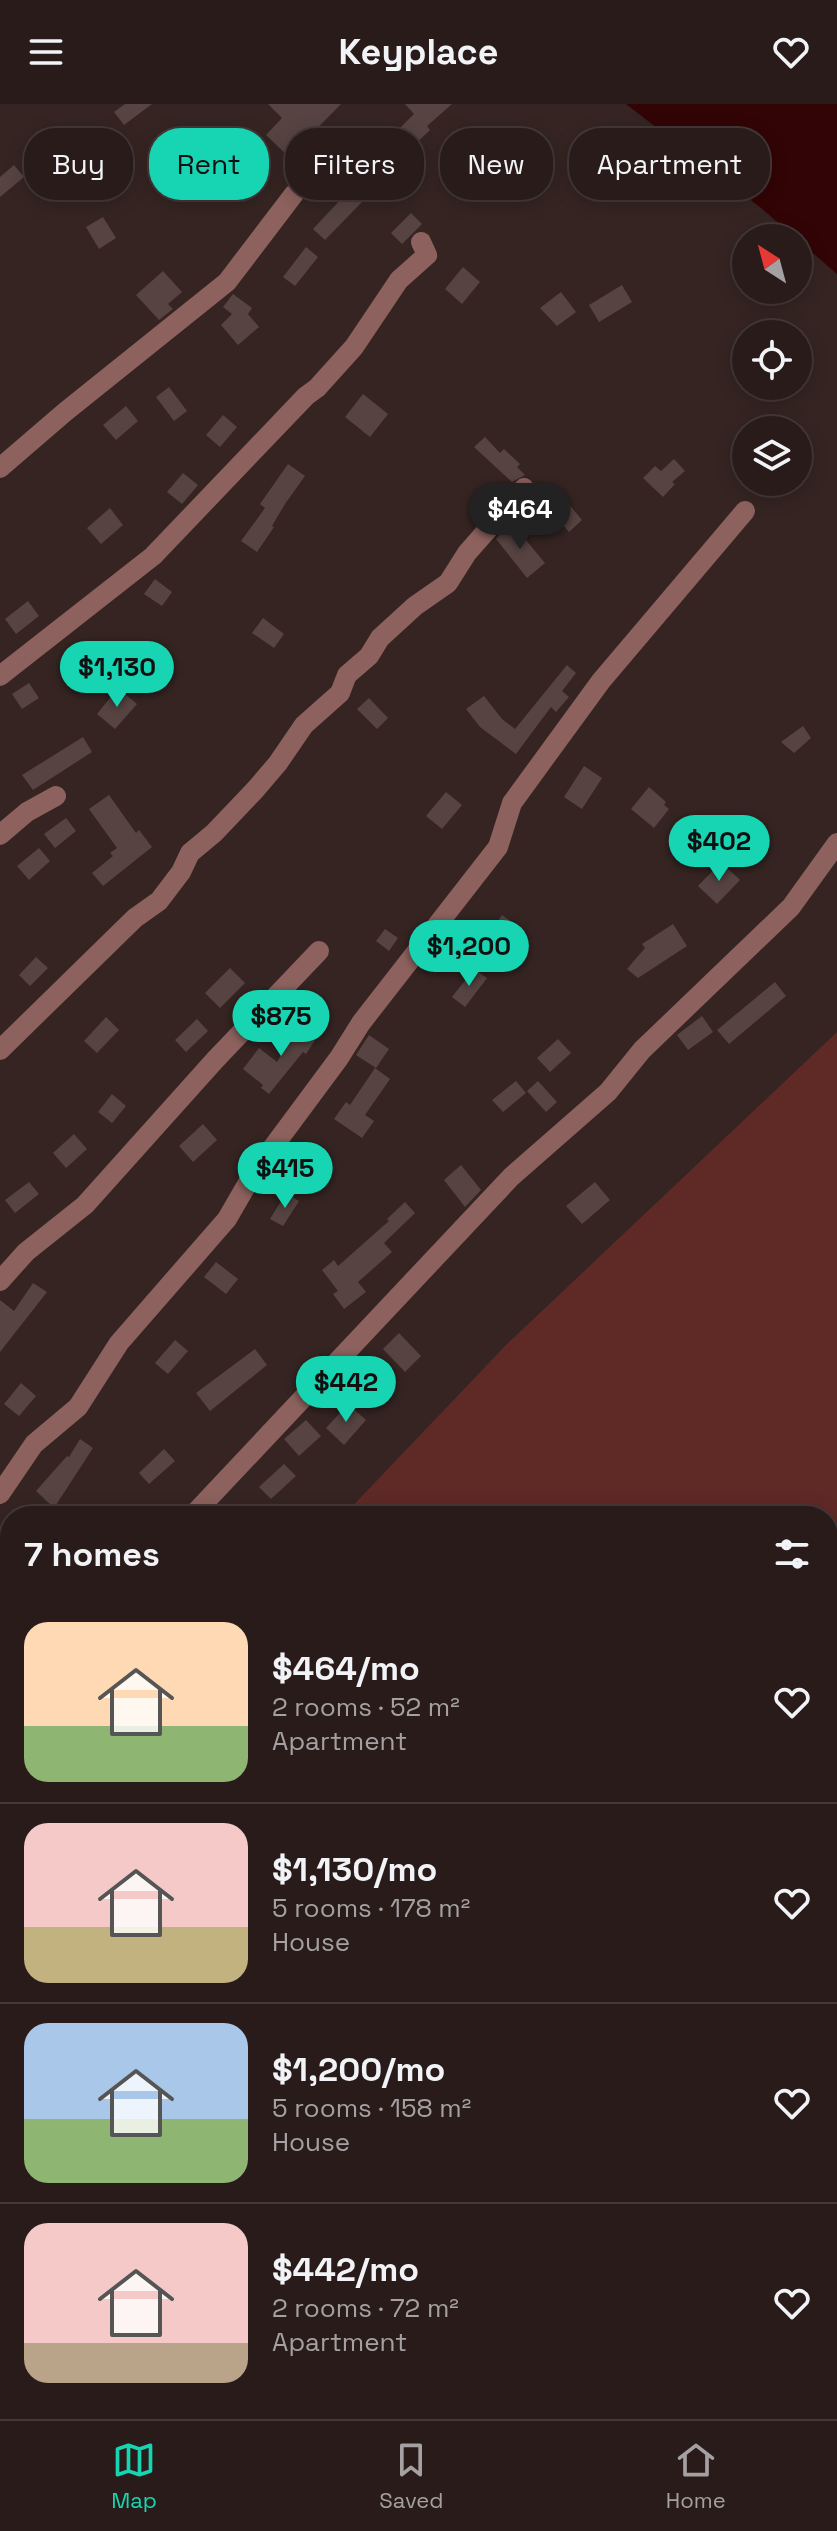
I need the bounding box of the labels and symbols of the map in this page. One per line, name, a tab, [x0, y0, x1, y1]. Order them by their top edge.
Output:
north arrow	[732, 224, 812, 304]
pin: $464	[473, 483, 567, 551]
pin: $1,130	[52, 641, 182, 709]
pin: $402	[672, 815, 766, 883]
pin: $1,200	[404, 920, 534, 988]
pin: $875	[234, 990, 328, 1058]
pin: $415	[238, 1142, 332, 1210]
pin: $442	[299, 1356, 393, 1424]

